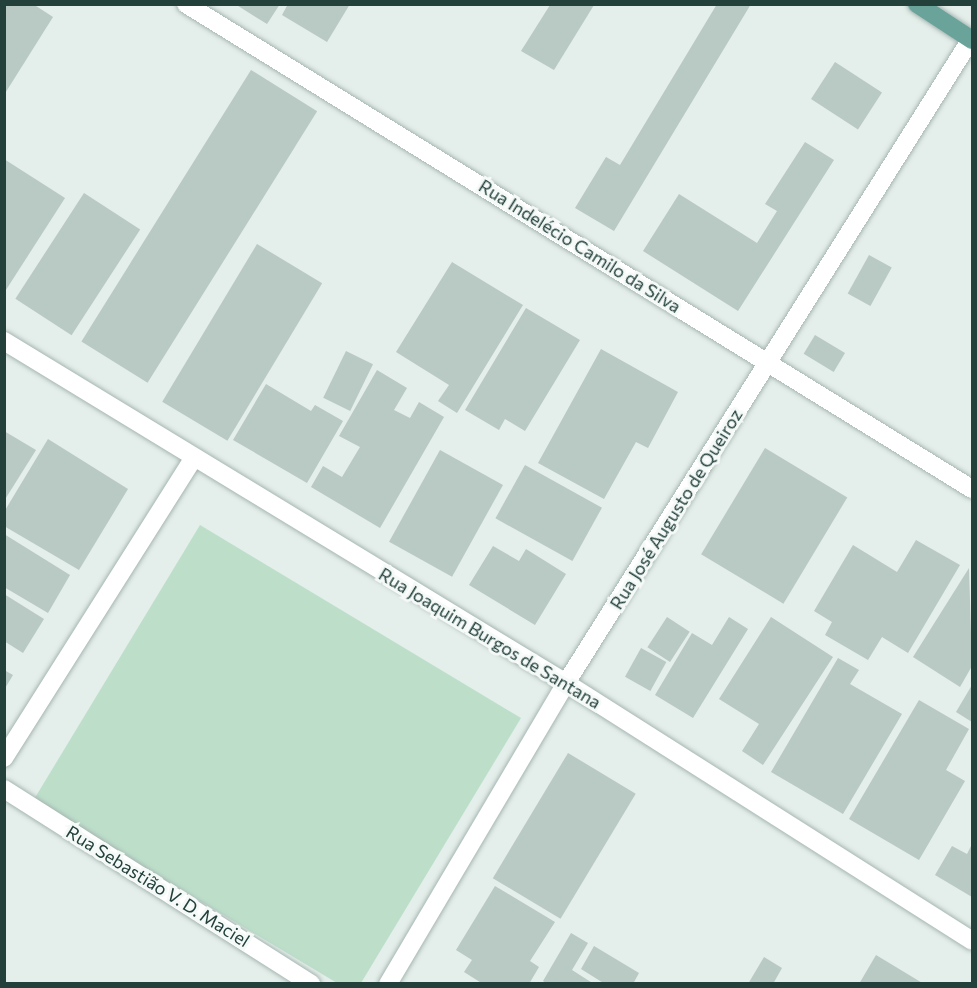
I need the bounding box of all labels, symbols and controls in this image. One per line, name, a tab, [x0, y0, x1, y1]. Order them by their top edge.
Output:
street label: Rua Indelécio Camilo da Silva	[475, 175, 685, 317]
street label: Rua José Augusto de Queiroz	[605, 405, 747, 613]
street label: Rua Joaquim Burgos de Santana	[375, 563, 605, 713]
street label: Rua Sebastião V. D. Maciel	[62, 821, 254, 951]

